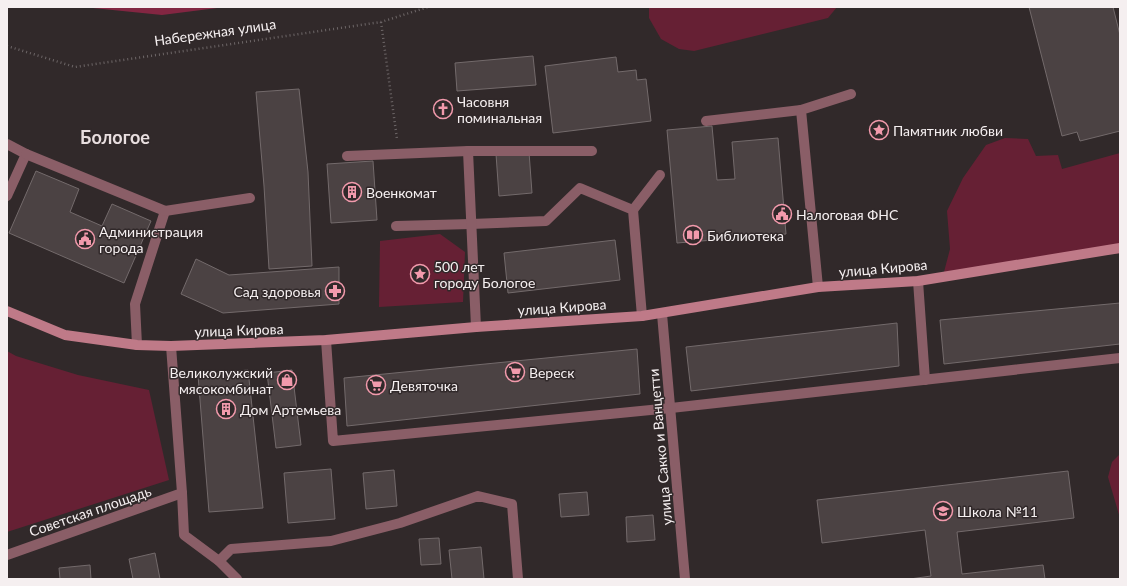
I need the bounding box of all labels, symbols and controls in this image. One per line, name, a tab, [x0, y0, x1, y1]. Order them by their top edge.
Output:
street label: Набережная улица	[153, 15, 277, 49]
place label: Часовня поминальная	[457, 93, 542, 126]
church icon: Часовня поминальная	[432, 98, 454, 120]
place icon: Памятник любви	[868, 119, 890, 141]
place label: Памятник любви	[893, 122, 1003, 139]
district label: Бологое	[80, 126, 150, 148]
building icon: Военкомат	[341, 181, 363, 203]
place label: Военкомат	[366, 184, 437, 201]
public building icon: Налоговая ФНС	[771, 203, 793, 225]
place label: Налоговая ФНС	[796, 206, 899, 223]
place label: Администрация города	[99, 223, 203, 256]
library icon: Библиотека	[682, 224, 704, 246]
place label: Библиотека	[707, 227, 784, 244]
public building icon: Администрация города	[74, 228, 96, 250]
street label: улица Кирова	[838, 256, 928, 280]
place label: 500 лет городу Бологое	[434, 258, 535, 291]
place icon: 500 лет городу Бологое	[409, 263, 431, 285]
pharmacy icon: Сад здоровья	[324, 280, 346, 302]
place label: Сад здоровья	[233, 283, 321, 300]
street label: улица Кирова	[517, 295, 607, 319]
street label: улица Кирова	[194, 320, 284, 340]
supermarket icon: Вереск	[504, 361, 526, 383]
place label: Великолужский мясокомбинат	[170, 364, 273, 397]
place label: Вереск	[529, 364, 575, 381]
street label: улица Сакко и Ванцетти	[645, 368, 675, 526]
shop icon: Великолужский мясокомбинат	[276, 369, 298, 391]
supermarket icon: Девяточка	[365, 374, 387, 396]
place label: Девяточка	[390, 377, 458, 394]
building icon: Дом Артемьева	[215, 398, 237, 420]
place label: Дом Артемьева	[240, 401, 341, 418]
street label: Советская площадь	[27, 482, 154, 540]
school or university icon: Школа №11	[932, 500, 954, 522]
place label: Школа №11	[957, 503, 1038, 520]

